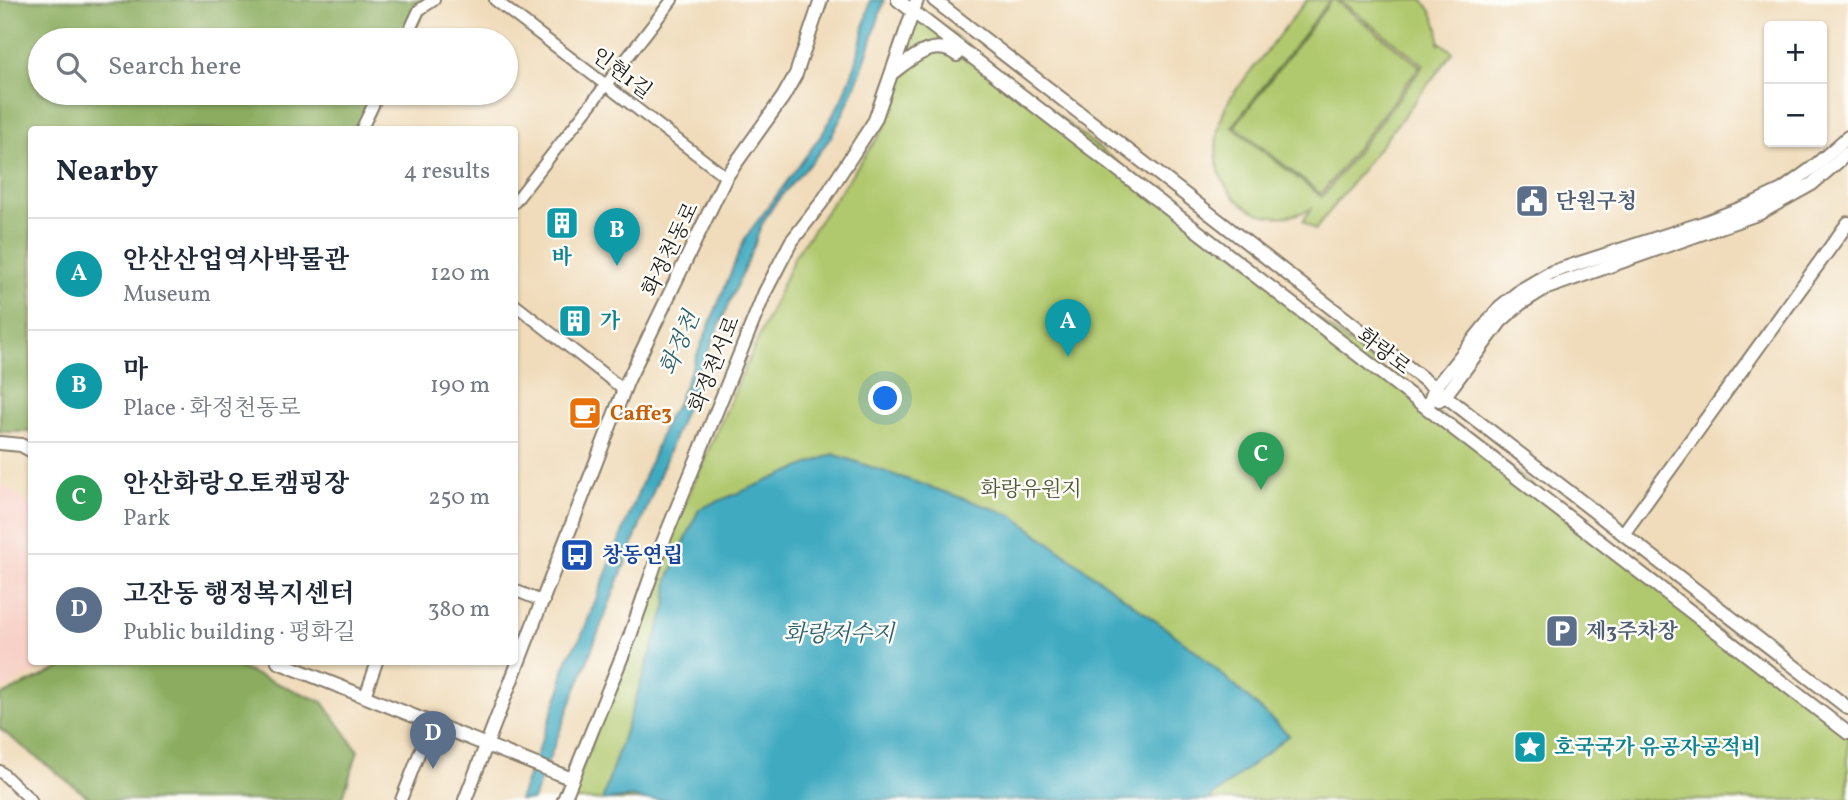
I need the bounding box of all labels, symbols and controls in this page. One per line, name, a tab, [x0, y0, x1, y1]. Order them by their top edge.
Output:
map controls	[1764, 21, 1827, 147]
button: +	[1764, 21, 1827, 84]
search box	[28, 28, 518, 105]
street label: 인현1길	[585, 42, 657, 107]
icon: search	[52, 48, 90, 86]
text: Search here	[108, 49, 241, 85]
button: −	[1764, 84, 1827, 147]
text: Nearby	[56, 151, 158, 193]
text: 4 results	[404, 156, 490, 188]
public building icon: 단원구청	[1513, 182, 1551, 220]
place label: 단원구청	[1556, 188, 1637, 217]
street label: 화정천동로	[636, 198, 707, 302]
building icon: 바	[543, 204, 581, 242]
pin: B	[594, 208, 640, 266]
text: 안산산업역사박물관	[123, 243, 349, 279]
place label: 바	[552, 244, 573, 273]
text: A	[71, 258, 87, 290]
text: 120 m	[430, 258, 490, 290]
text: Museum	[123, 279, 211, 311]
pin: A	[1045, 299, 1091, 357]
building icon: 가	[556, 302, 594, 340]
water label: 화정천	[653, 305, 709, 381]
place label: 가	[600, 308, 621, 337]
street label: 화정천서로	[683, 312, 748, 417]
street label: 화랑로	[1350, 322, 1416, 382]
text: 마	[123, 353, 148, 389]
text: B	[71, 370, 87, 402]
text: 190 m	[430, 370, 490, 402]
your location	[868, 381, 902, 415]
text: Place · 화정천동로	[123, 393, 301, 425]
cafe icon: Caffe3	[566, 394, 604, 432]
place label: Caffe3	[610, 400, 672, 429]
pin: C	[1238, 432, 1284, 490]
text: 안산화랑오토캠핑장	[123, 467, 349, 503]
park label: 화랑유원지	[980, 476, 1082, 505]
text: C	[72, 482, 86, 514]
text: 250 m	[428, 482, 490, 514]
text: Park	[123, 503, 170, 535]
bus stop icon: 창동연립	[558, 536, 596, 574]
place label: 창동연립	[602, 542, 683, 571]
text: 고잔동 행정복지센터	[123, 577, 354, 613]
text: D	[71, 594, 87, 626]
text: 380 m	[428, 594, 490, 626]
parking icon: 제3주차장	[1543, 612, 1581, 650]
text: Public building · 평화길	[123, 617, 355, 649]
place label: 제3주차장	[1586, 618, 1679, 647]
water label: 화랑저수지	[783, 619, 896, 651]
pin: D	[410, 711, 456, 769]
place icon: 호국국가 유공자공적비	[1511, 728, 1549, 766]
place label: 호국국가 유공자공적비	[1554, 734, 1761, 763]

